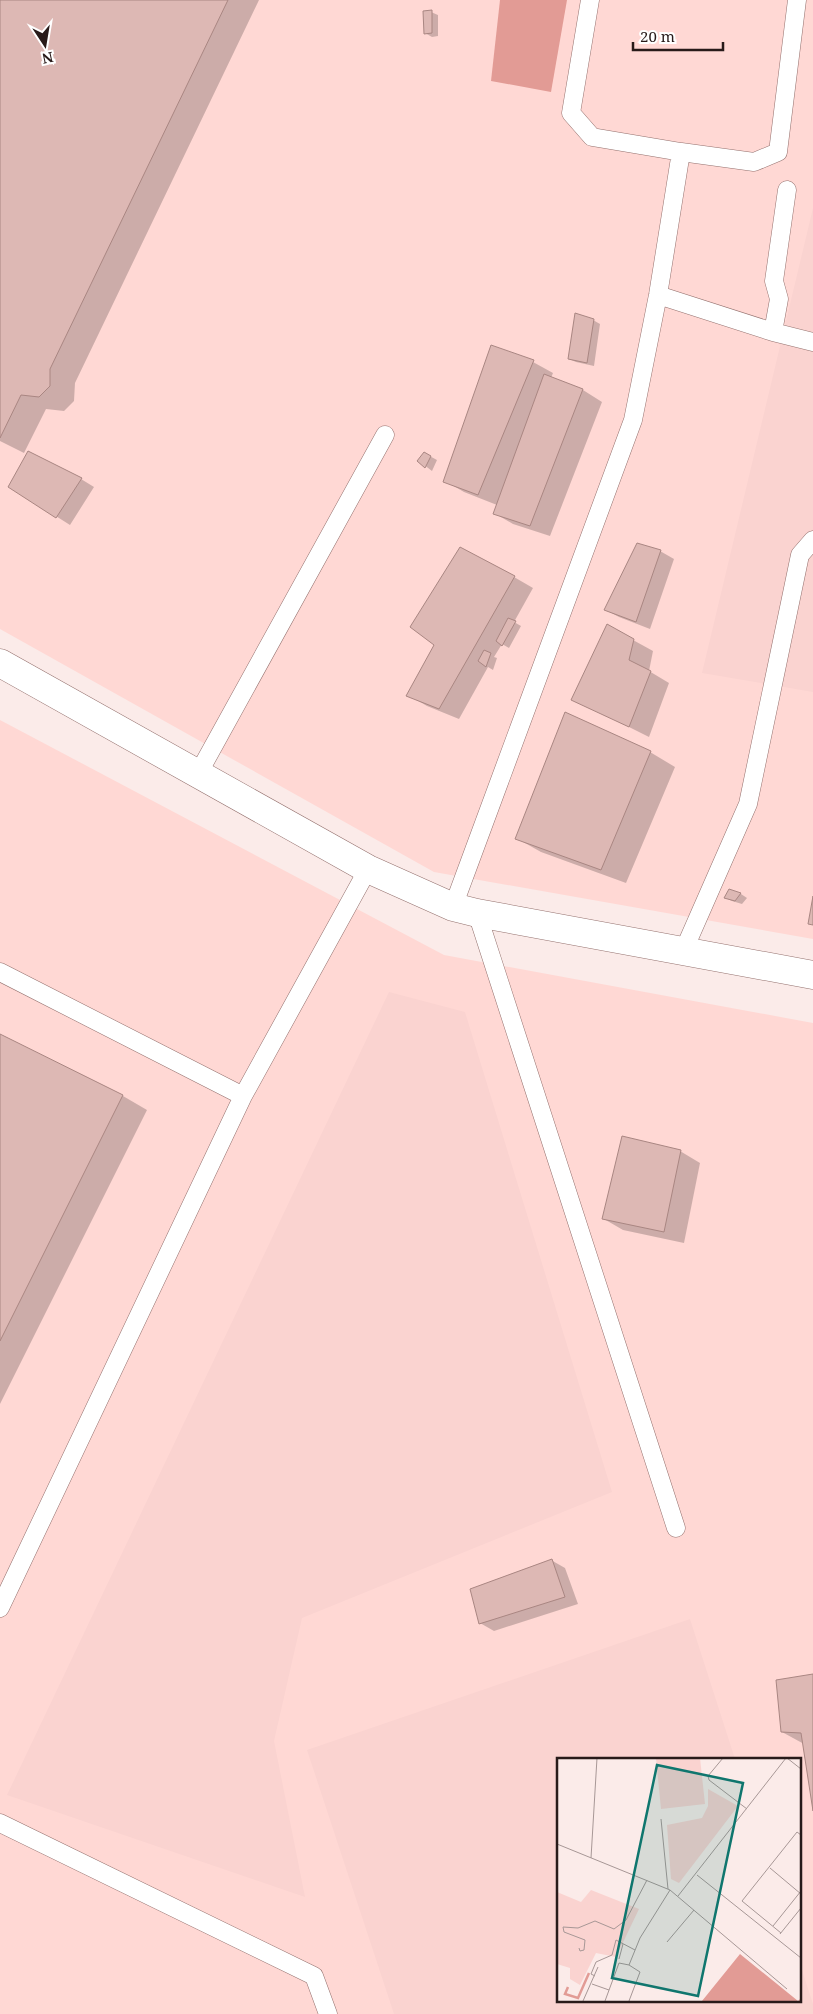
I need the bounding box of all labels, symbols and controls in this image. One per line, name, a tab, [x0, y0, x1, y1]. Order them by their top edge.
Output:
north arrow	[20, 20, 70, 70]
scale bar	[633, 20, 723, 52]
text: 20 m	[640, 26, 675, 46]
text: N	[40, 48, 55, 69]
inset map	[557, 1758, 800, 2002]

